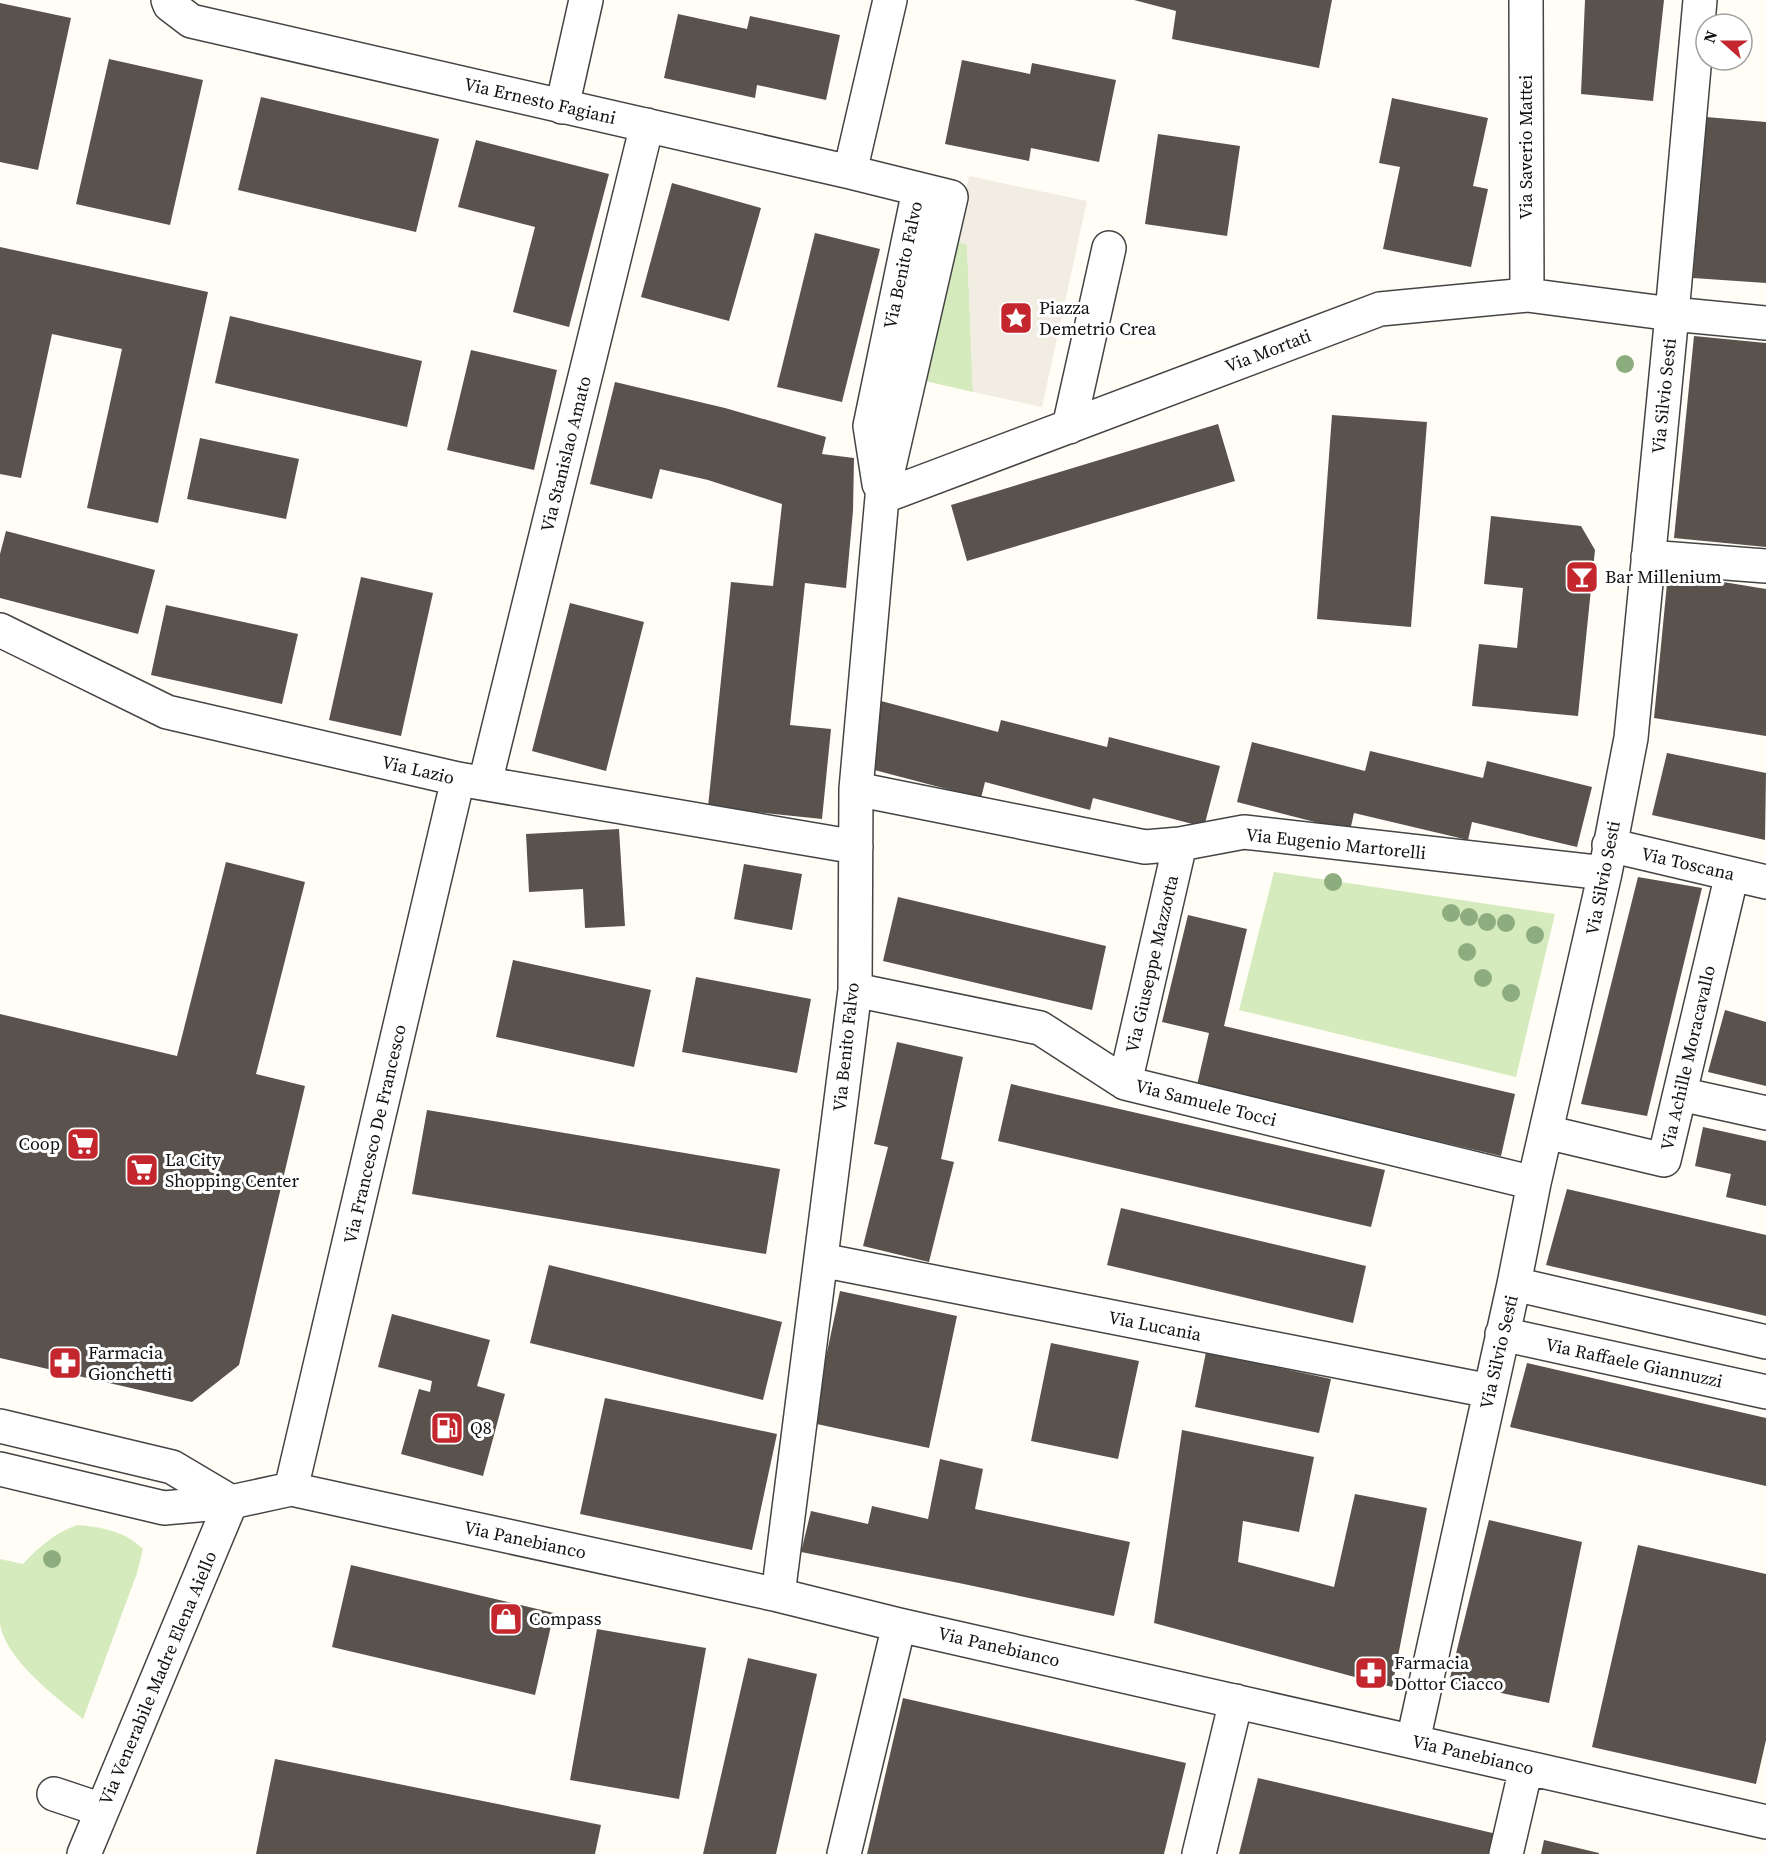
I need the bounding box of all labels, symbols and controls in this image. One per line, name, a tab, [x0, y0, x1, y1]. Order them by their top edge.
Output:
north arrow	[1694, 12, 1754, 72]
text: N	[1698, 27, 1722, 46]
street label: Via Ernesto Fagiani	[462, 71, 619, 130]
street label: Via Saverio Mattei	[1513, 75, 1538, 219]
street label: Via Benito Falvo	[877, 199, 928, 331]
place label: Piazza Demetrio Crea	[1039, 295, 1157, 341]
place icon: Piazza Demetrio Crea	[998, 300, 1034, 336]
street label: Via Mortati	[1221, 323, 1314, 378]
street label: Via Silvio Sesti	[1645, 337, 1682, 455]
street label: Via Stanislao Amato	[534, 373, 597, 534]
bar icon: Bar Millenium	[1564, 559, 1600, 595]
place label: Bar Millenium	[1605, 564, 1722, 589]
street label: Via Lazio	[379, 749, 457, 790]
street label: Via Silvio Sesti	[1579, 819, 1626, 937]
street label: Via Eugenio Martorelli	[1245, 822, 1427, 865]
street label: Via Toscana	[1639, 841, 1738, 887]
street label: Via Giuseppe Mazzotta	[1119, 872, 1184, 1055]
street label: Via Achille Moracavallo	[1654, 963, 1721, 1153]
street label: Via Benito Falvo	[826, 981, 865, 1113]
street label: Via Francesco De Francesco	[337, 1022, 412, 1246]
street label: Via Samuele Tocci	[1133, 1073, 1279, 1132]
supermarket icon: Coop	[65, 1126, 101, 1162]
place label: Coop	[19, 1131, 60, 1156]
place label: La City Shopping Center	[165, 1147, 300, 1193]
supermarket icon: La City Shopping Center	[124, 1152, 160, 1188]
street label: Via Silvio Sesti	[1473, 1293, 1524, 1411]
street label: Via Lucania	[1106, 1304, 1205, 1347]
street label: Via Raffaele Giannuzzi	[1543, 1332, 1725, 1394]
place label: Farmacia Gionchetti	[88, 1340, 172, 1386]
pharmacy icon: Farmacia Gionchetti	[47, 1345, 83, 1381]
fuel station icon: Q8	[429, 1410, 465, 1446]
place label: Q8	[470, 1415, 492, 1440]
street label: Via Panebianco	[462, 1514, 589, 1565]
street label: Via Venerabile Madre Elena Aiello	[93, 1547, 223, 1809]
shop icon: Compass	[488, 1601, 524, 1637]
place label: Compass	[529, 1606, 602, 1631]
street label: Via Panebianco	[936, 1620, 1063, 1673]
place label: Farmacia Dottor Ciacco	[1394, 1650, 1503, 1696]
pharmacy icon: Farmacia Dottor Ciacco	[1353, 1655, 1389, 1691]
street label: Via Panebianco	[1410, 1728, 1537, 1781]

